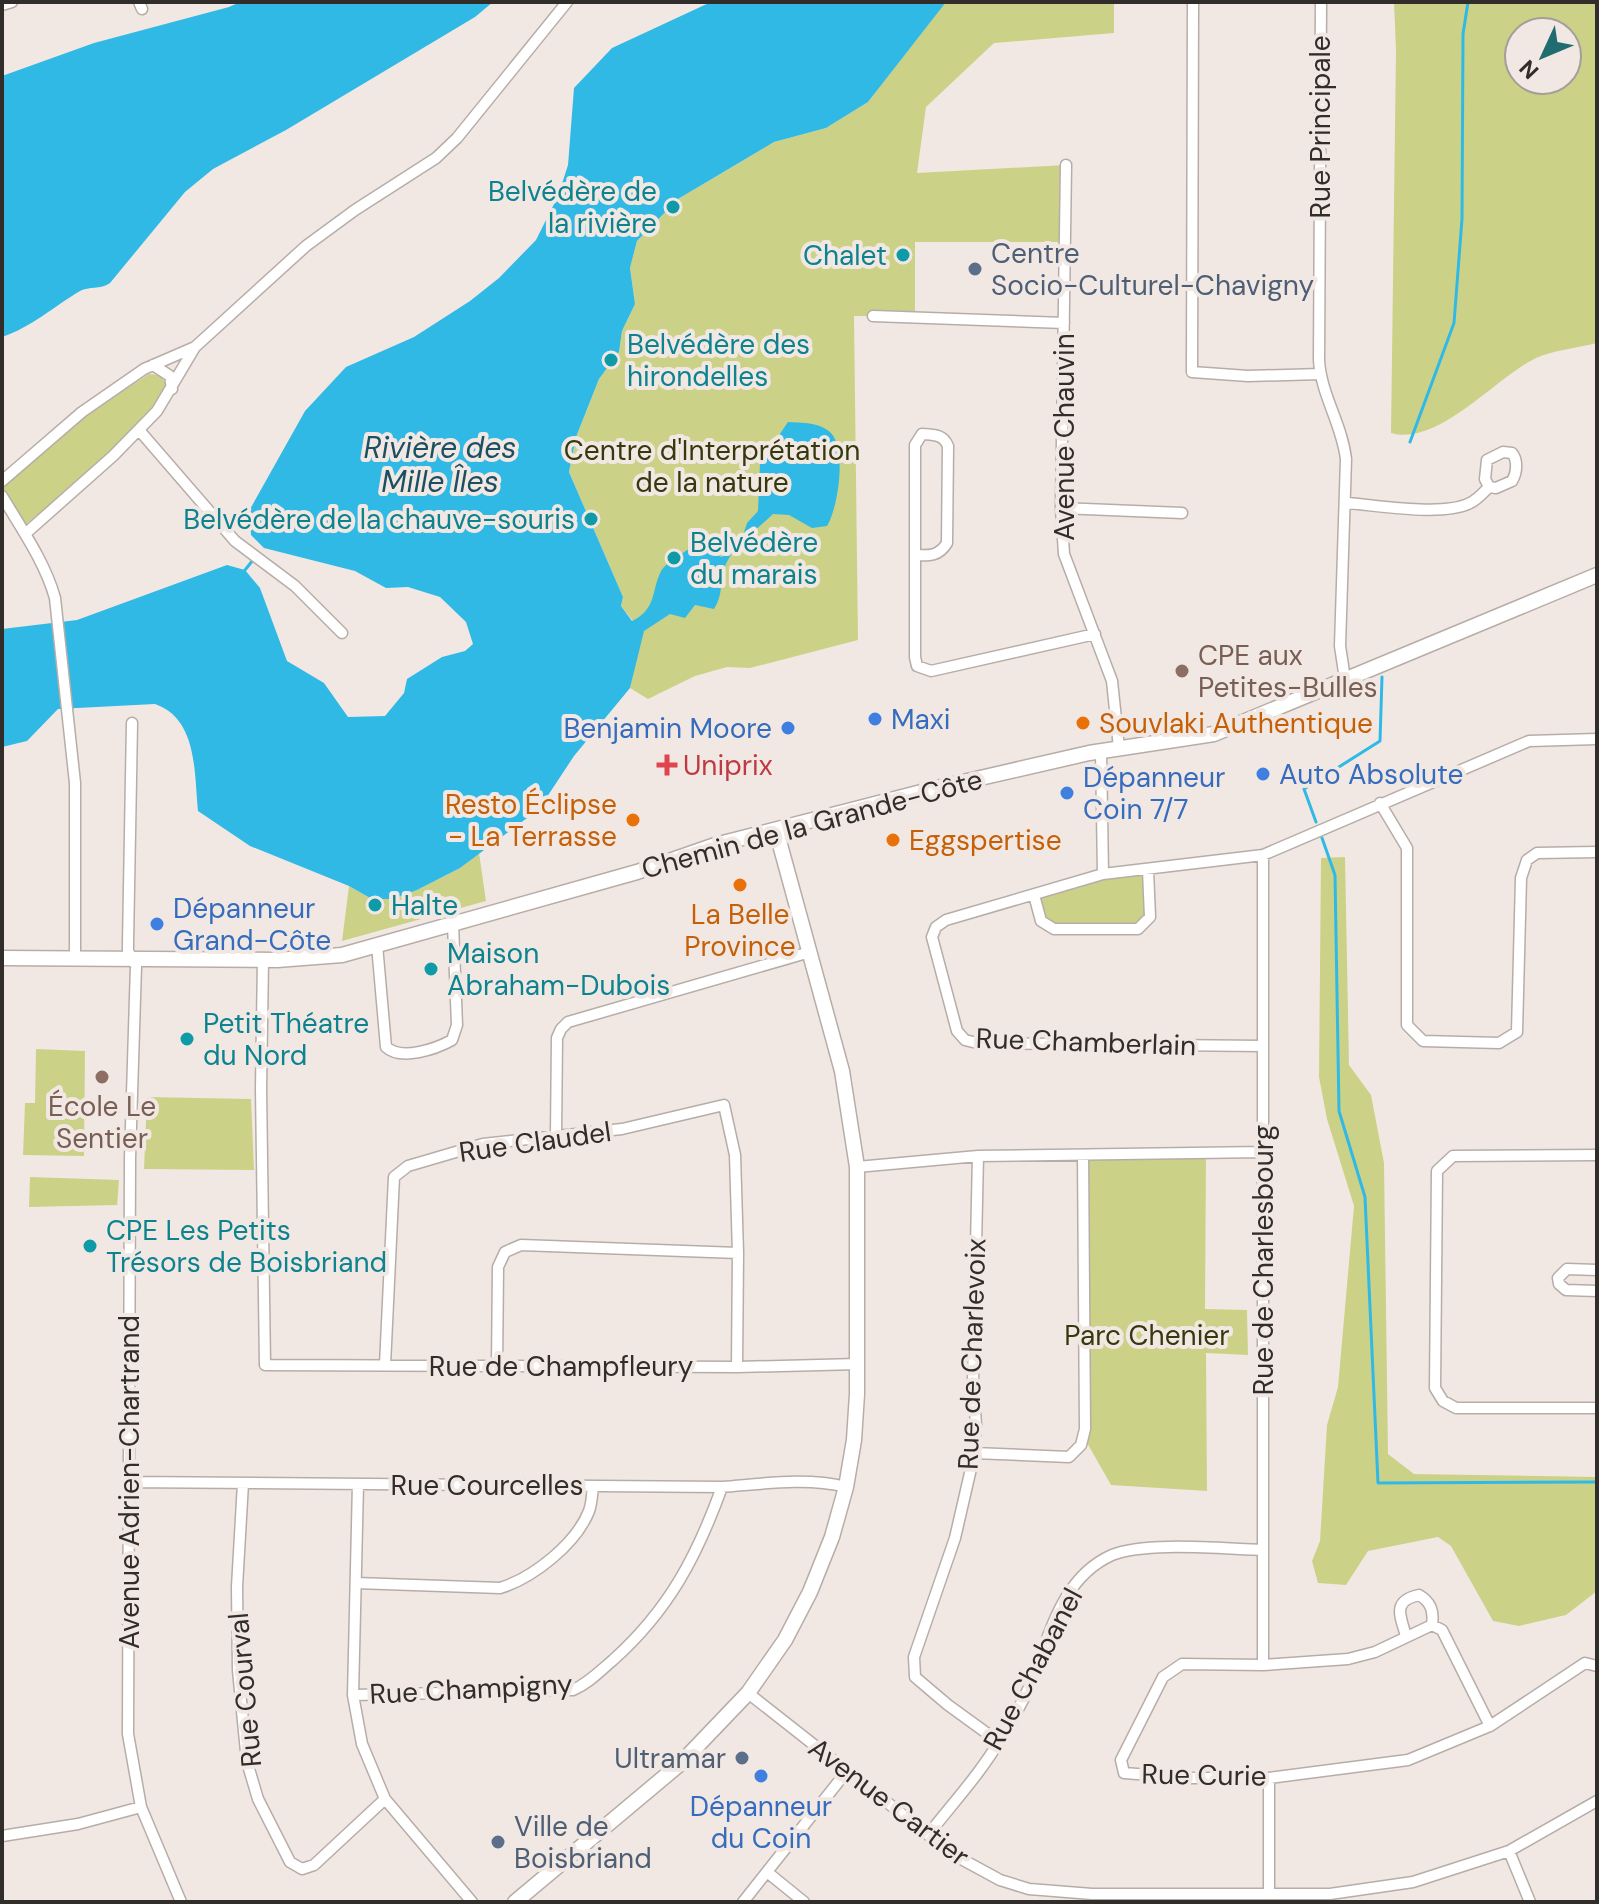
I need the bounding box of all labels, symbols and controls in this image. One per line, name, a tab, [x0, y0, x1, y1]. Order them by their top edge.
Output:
north arrow	[1503, 16, 1583, 96]
street label: Rue Principale	[1302, 35, 1339, 219]
text: N	[1513, 54, 1545, 85]
place label: Belvédère de la rivière	[488, 173, 657, 242]
marker: Belvédère de la rivière	[664, 198, 682, 216]
place label: Centre Socio-Culturel-Chavigny	[991, 235, 1314, 304]
place label: Chalet	[803, 237, 887, 274]
marker: Chalet	[894, 246, 912, 264]
marker: Centre Socio-Culturel-Chavigny	[966, 260, 984, 278]
place label: Belvédère des hirondelles	[627, 326, 810, 395]
street label: Avenue Chauvin	[1046, 333, 1083, 541]
marker: Belvédère des hirondelles	[602, 351, 620, 369]
water label: Rivière des Mille Îles	[364, 428, 516, 501]
park label: Centre d'Interprétation de la nature	[564, 432, 860, 501]
place label: Belvédère de la chauve-souris	[183, 501, 575, 538]
marker: Belvédère de la chauve-souris	[582, 510, 600, 528]
place label: Belvédère du marais	[690, 524, 818, 593]
marker: Belvédère du marais	[665, 549, 683, 567]
place label: CPE aux Petites-Bulles	[1198, 637, 1378, 706]
marker: CPE aux Petites-Bulles	[1173, 662, 1191, 680]
place label: Maxi	[891, 701, 950, 738]
place label: Souvlaki Authentique	[1099, 705, 1373, 742]
place label: Benjamin Moore	[563, 710, 772, 747]
marker: Maxi	[866, 710, 884, 728]
marker: Souvlaki Authentique	[1074, 714, 1092, 732]
marker: Benjamin Moore	[779, 719, 797, 737]
place label: Uniprix	[683, 747, 773, 784]
marker: Uniprix	[658, 756, 676, 774]
place label: Auto Absolute	[1279, 756, 1464, 793]
place label: Dépanneur Coin 7/7	[1083, 759, 1225, 828]
street label: Chemin de la Grande-Côte	[638, 761, 986, 887]
marker: Auto Absolute	[1254, 765, 1272, 783]
marker: Dépanneur Coin 7/7	[1058, 784, 1076, 802]
place label: Resto Éclipse - La Terrasse	[445, 786, 617, 855]
marker: Resto Éclipse - La Terrasse	[624, 811, 642, 829]
place label: Eggspertise	[909, 822, 1062, 859]
marker: Eggspertise	[884, 831, 902, 849]
marker: La Belle Province	[731, 876, 749, 894]
place label: Halte	[391, 887, 458, 924]
place label: Dépanneur Grand-Côte	[173, 890, 331, 959]
marker: Halte	[366, 896, 384, 914]
place label: La Belle Province	[684, 896, 796, 965]
marker: Dépanneur Grand-Côte	[148, 915, 166, 933]
place label: Maison Abraham-Dubois	[447, 935, 670, 1004]
marker: Maison Abraham-Dubois	[422, 960, 440, 978]
place label: Petit Théatre du Nord	[203, 1005, 369, 1074]
street label: Rue Chamberlain	[975, 1020, 1197, 1064]
marker: Petit Théatre du Nord	[178, 1030, 196, 1048]
marker: École Le Sentier	[93, 1068, 111, 1086]
place label: École Le Sentier	[48, 1088, 156, 1157]
street label: Rue Claudel	[456, 1113, 614, 1171]
street label: Rue de Charlesbourg	[1245, 1125, 1282, 1395]
place label: CPE Les Petits Trésors de Boisbriand	[106, 1212, 387, 1281]
marker: CPE Les Petits Trésors de Boisbriand	[81, 1237, 99, 1255]
street label: Rue de Charlevoix	[949, 1238, 995, 1470]
street label: Avenue Adrien-Chartrand	[111, 1315, 148, 1649]
park label: Parc Chenier	[1064, 1317, 1230, 1354]
street label: Rue de Champfleury	[429, 1348, 693, 1385]
street label: Rue Courcelles	[391, 1467, 583, 1504]
street label: Rue Chabanel	[975, 1582, 1091, 1756]
street label: Rue Courval	[220, 1611, 270, 1769]
street label: Rue Champigny	[368, 1665, 574, 1713]
street label: Avenue Cartier	[801, 1729, 977, 1875]
place label: Ultramar	[614, 1740, 726, 1777]
marker: Ultramar	[733, 1749, 751, 1767]
street label: Rue Curie	[1141, 1755, 1267, 1795]
marker: Dépanneur du Coin	[752, 1767, 770, 1785]
place label: Dépanneur du Coin	[690, 1788, 832, 1857]
place label: Ville de Boisbriand	[514, 1808, 652, 1877]
marker: Ville de Boisbriand	[489, 1833, 507, 1851]

